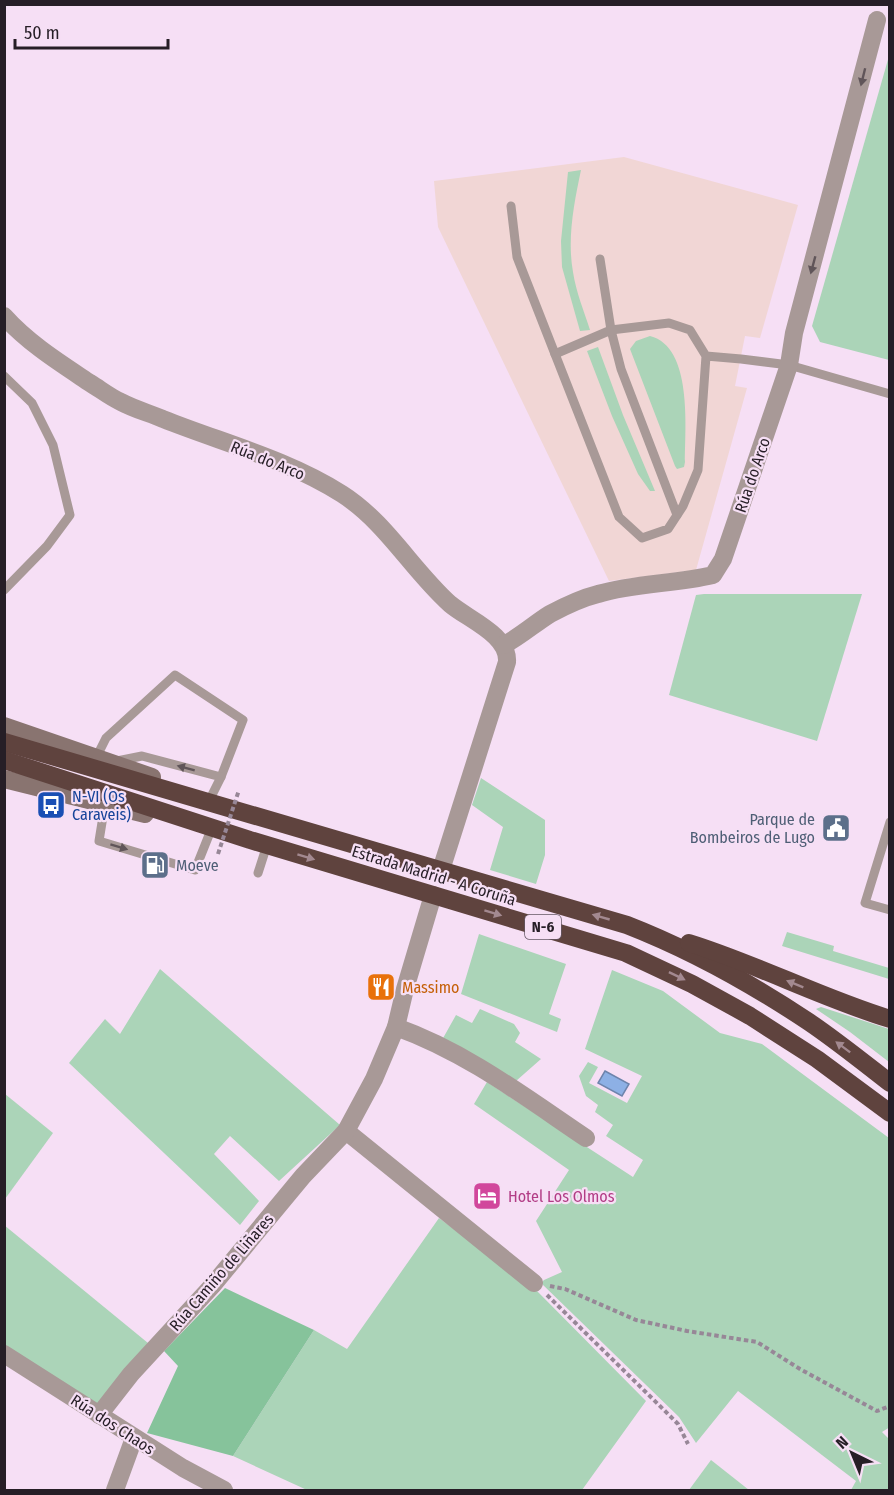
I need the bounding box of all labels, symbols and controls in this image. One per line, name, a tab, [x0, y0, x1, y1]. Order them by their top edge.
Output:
scale bar	[15, 12, 168, 50]
text: 50 m	[24, 22, 60, 44]
one-way arrow	[858, 68, 868, 86]
one-way arrow	[807, 256, 817, 274]
street label: Rúa do Arco	[731, 435, 774, 515]
street label: Rúa do Arco	[228, 437, 308, 484]
one-way arrow	[177, 762, 195, 772]
place label: N-VI (Os Caraveis)	[72, 787, 131, 824]
bus stop icon: N-VI (Os Caraveis)	[35, 789, 67, 821]
place label: Parque de Bombeiros de Lugo	[690, 810, 815, 847]
public building icon: Parque de Bombeiros de Lugo	[820, 812, 852, 844]
street label: Estrada Madrid - A Coruña	[349, 841, 518, 910]
one-way arrow	[110, 843, 128, 852]
fuel station icon: Moeve	[139, 849, 171, 881]
one-way arrow	[297, 853, 315, 862]
place label: Moeve	[176, 856, 219, 875]
one-way arrow	[484, 909, 502, 918]
one-way arrow	[592, 912, 610, 921]
road number: N-6	[525, 915, 561, 939]
restaurant icon: Massimo	[365, 971, 397, 1003]
one-way arrow	[668, 972, 685, 981]
place label: Massimo	[402, 978, 459, 997]
one-way arrow	[786, 978, 804, 988]
one-way arrow	[835, 1042, 850, 1054]
hotel icon: Hotel Los Olmos	[471, 1180, 503, 1212]
place label: Hotel Los Olmos	[508, 1187, 615, 1206]
street label: Rúa Camiño de Liñares	[165, 1210, 278, 1335]
street label: Rúa dos Chaos	[67, 1390, 158, 1459]
north arrow	[822, 1423, 882, 1483]
text: N	[832, 1432, 852, 1453]

